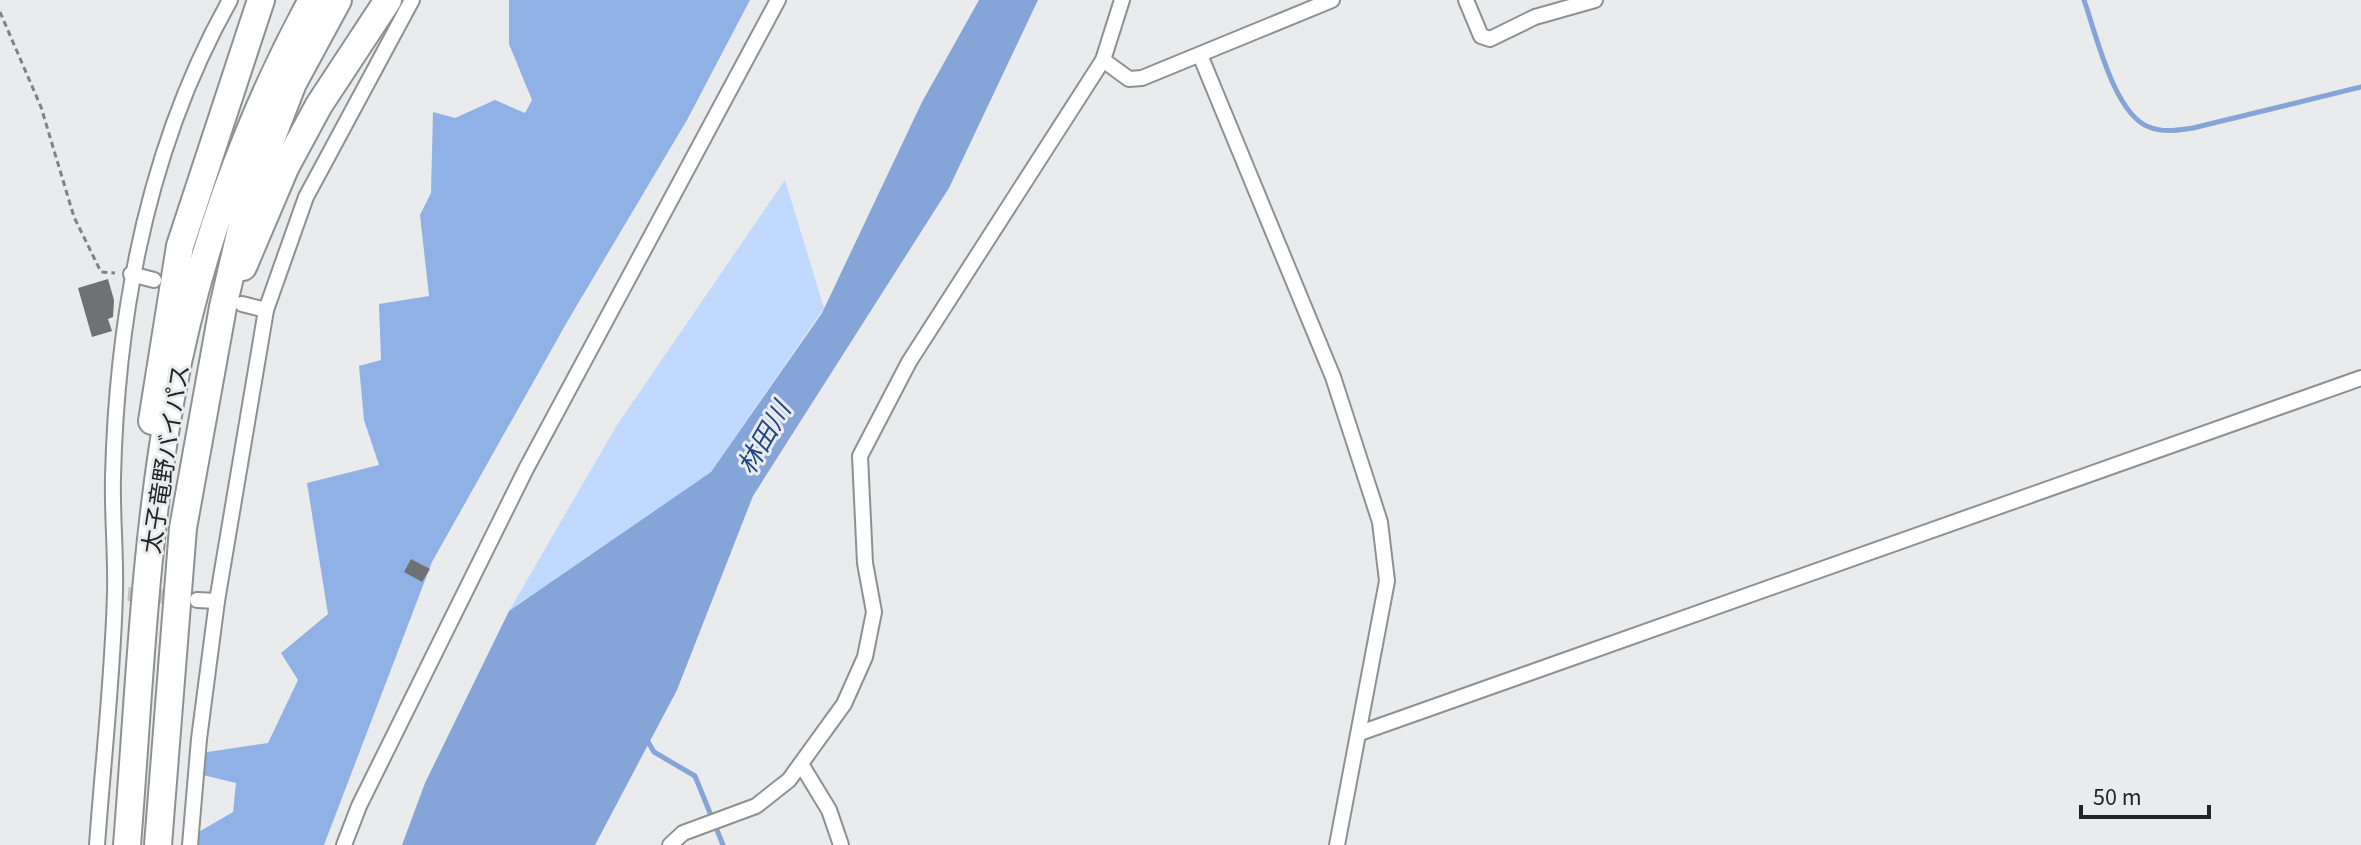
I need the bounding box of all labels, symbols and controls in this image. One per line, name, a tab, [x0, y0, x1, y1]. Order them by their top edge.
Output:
street label: 太子竜野バイパス	[134, 362, 199, 556]
water label: 林田川	[729, 393, 801, 481]
scale bar	[2081, 769, 2209, 819]
text: 50 m	[2093, 780, 2142, 815]

